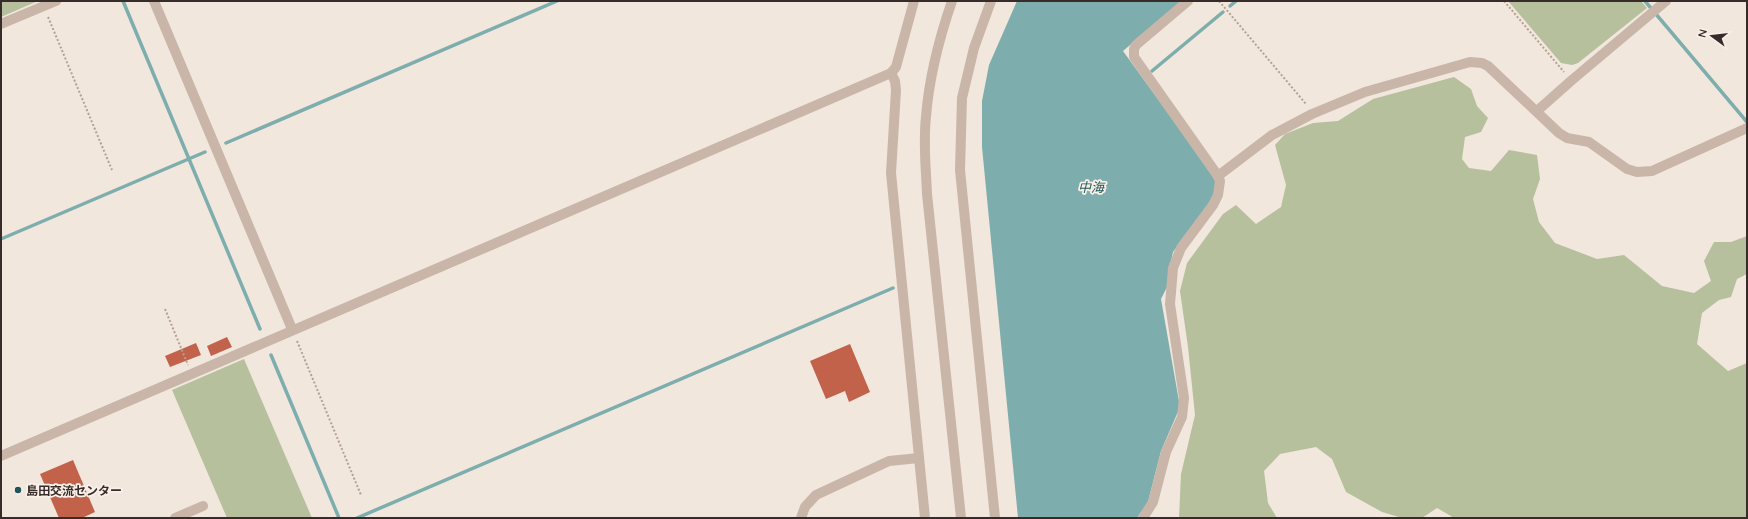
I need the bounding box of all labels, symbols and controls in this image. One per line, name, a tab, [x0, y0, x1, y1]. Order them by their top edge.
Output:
north arrow	[1692, 16, 1732, 56]
text: N	[1695, 28, 1710, 39]
water label: 中海	[1078, 179, 1106, 195]
place label: 島田交流センター	[26, 483, 122, 498]
marker: 島田交流センター	[13, 485, 23, 495]

